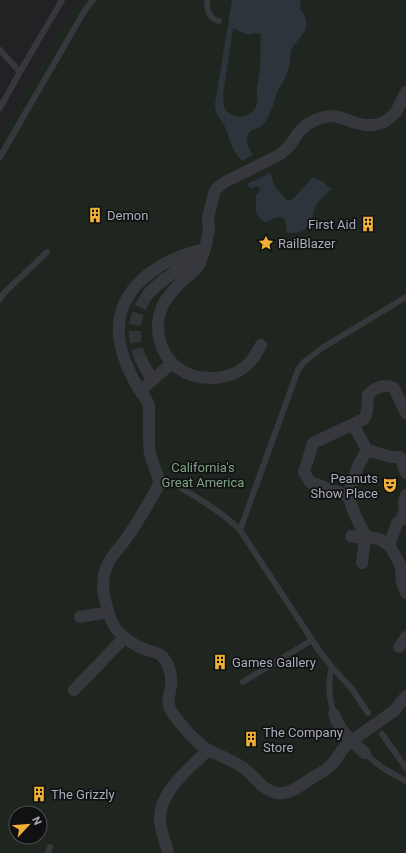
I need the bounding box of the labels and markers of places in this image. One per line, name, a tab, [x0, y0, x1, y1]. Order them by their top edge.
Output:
building icon: Demon	[86, 206, 104, 224]
place label: Demon	[107, 208, 148, 223]
building icon: First Aid	[359, 215, 377, 233]
place label: First Aid	[308, 217, 356, 232]
place icon: RailBlazer	[257, 234, 275, 252]
place label: RailBlazer	[278, 236, 336, 251]
place label: Peanuts Show Place	[311, 471, 378, 501]
theatre icon: Peanuts Show Place	[381, 476, 399, 494]
building icon: Games Gallery	[211, 653, 229, 671]
place label: Games Gallery	[232, 655, 316, 670]
place label: The Company Store	[263, 725, 343, 755]
building icon: The Company Store	[242, 730, 260, 748]
building icon: The Grizzly	[30, 785, 48, 803]
place label: The Grizzly	[51, 787, 115, 802]

